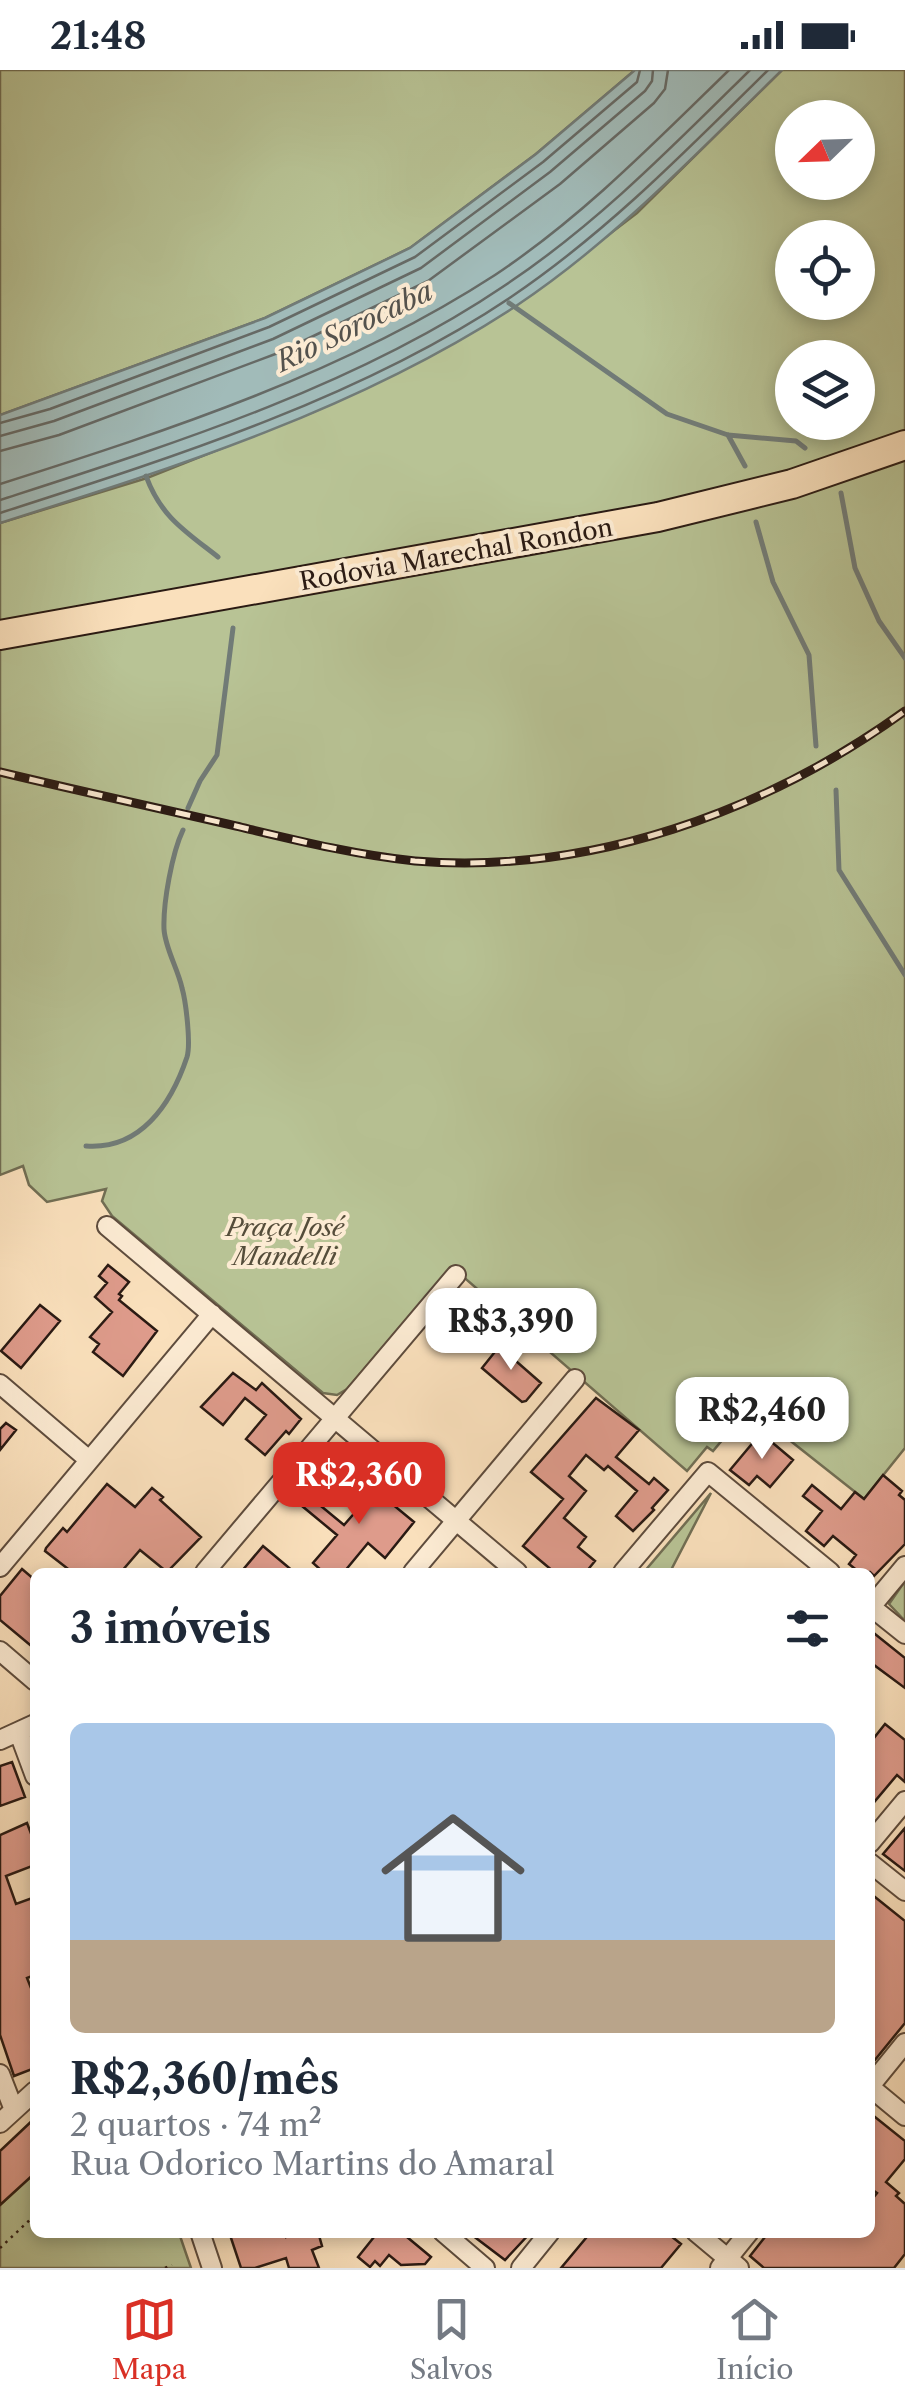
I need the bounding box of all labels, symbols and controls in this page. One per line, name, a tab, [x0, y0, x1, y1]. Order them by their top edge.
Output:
text: 21:48	[50, 12, 147, 59]
north arrow	[775, 100, 875, 200]
map controls	[775, 100, 875, 440]
button: locate	[775, 220, 875, 320]
water label: Rio Sorocaba	[268, 273, 438, 380]
button: layers	[775, 340, 875, 440]
street label: Rodovia Marechal Rondon	[297, 512, 616, 597]
park label: Praça José Mandelli	[224, 1212, 346, 1272]
pin: R$3,390	[419, 1288, 603, 1373]
text: R$3,390	[448, 1301, 574, 1340]
pin: R$2,460	[670, 1377, 854, 1462]
text: R$2,460	[698, 1390, 826, 1429]
pin: R$2,360	[267, 1442, 451, 1527]
text: R$2,360	[295, 1455, 423, 1494]
icon: filters	[780, 1601, 835, 1656]
text: 3 imóveis	[70, 1602, 271, 1654]
icon: home	[363, 1788, 543, 1968]
text: R$2,360/mês	[70, 2053, 339, 2105]
text: 2 quartos · 74 m²	[70, 2105, 322, 2144]
text: Rua Odorico Martins do Amaral	[70, 2144, 554, 2183]
tab: Mapa	[112, 2292, 187, 2386]
tab: Salvos	[410, 2292, 493, 2386]
tab: Início	[716, 2292, 793, 2386]

